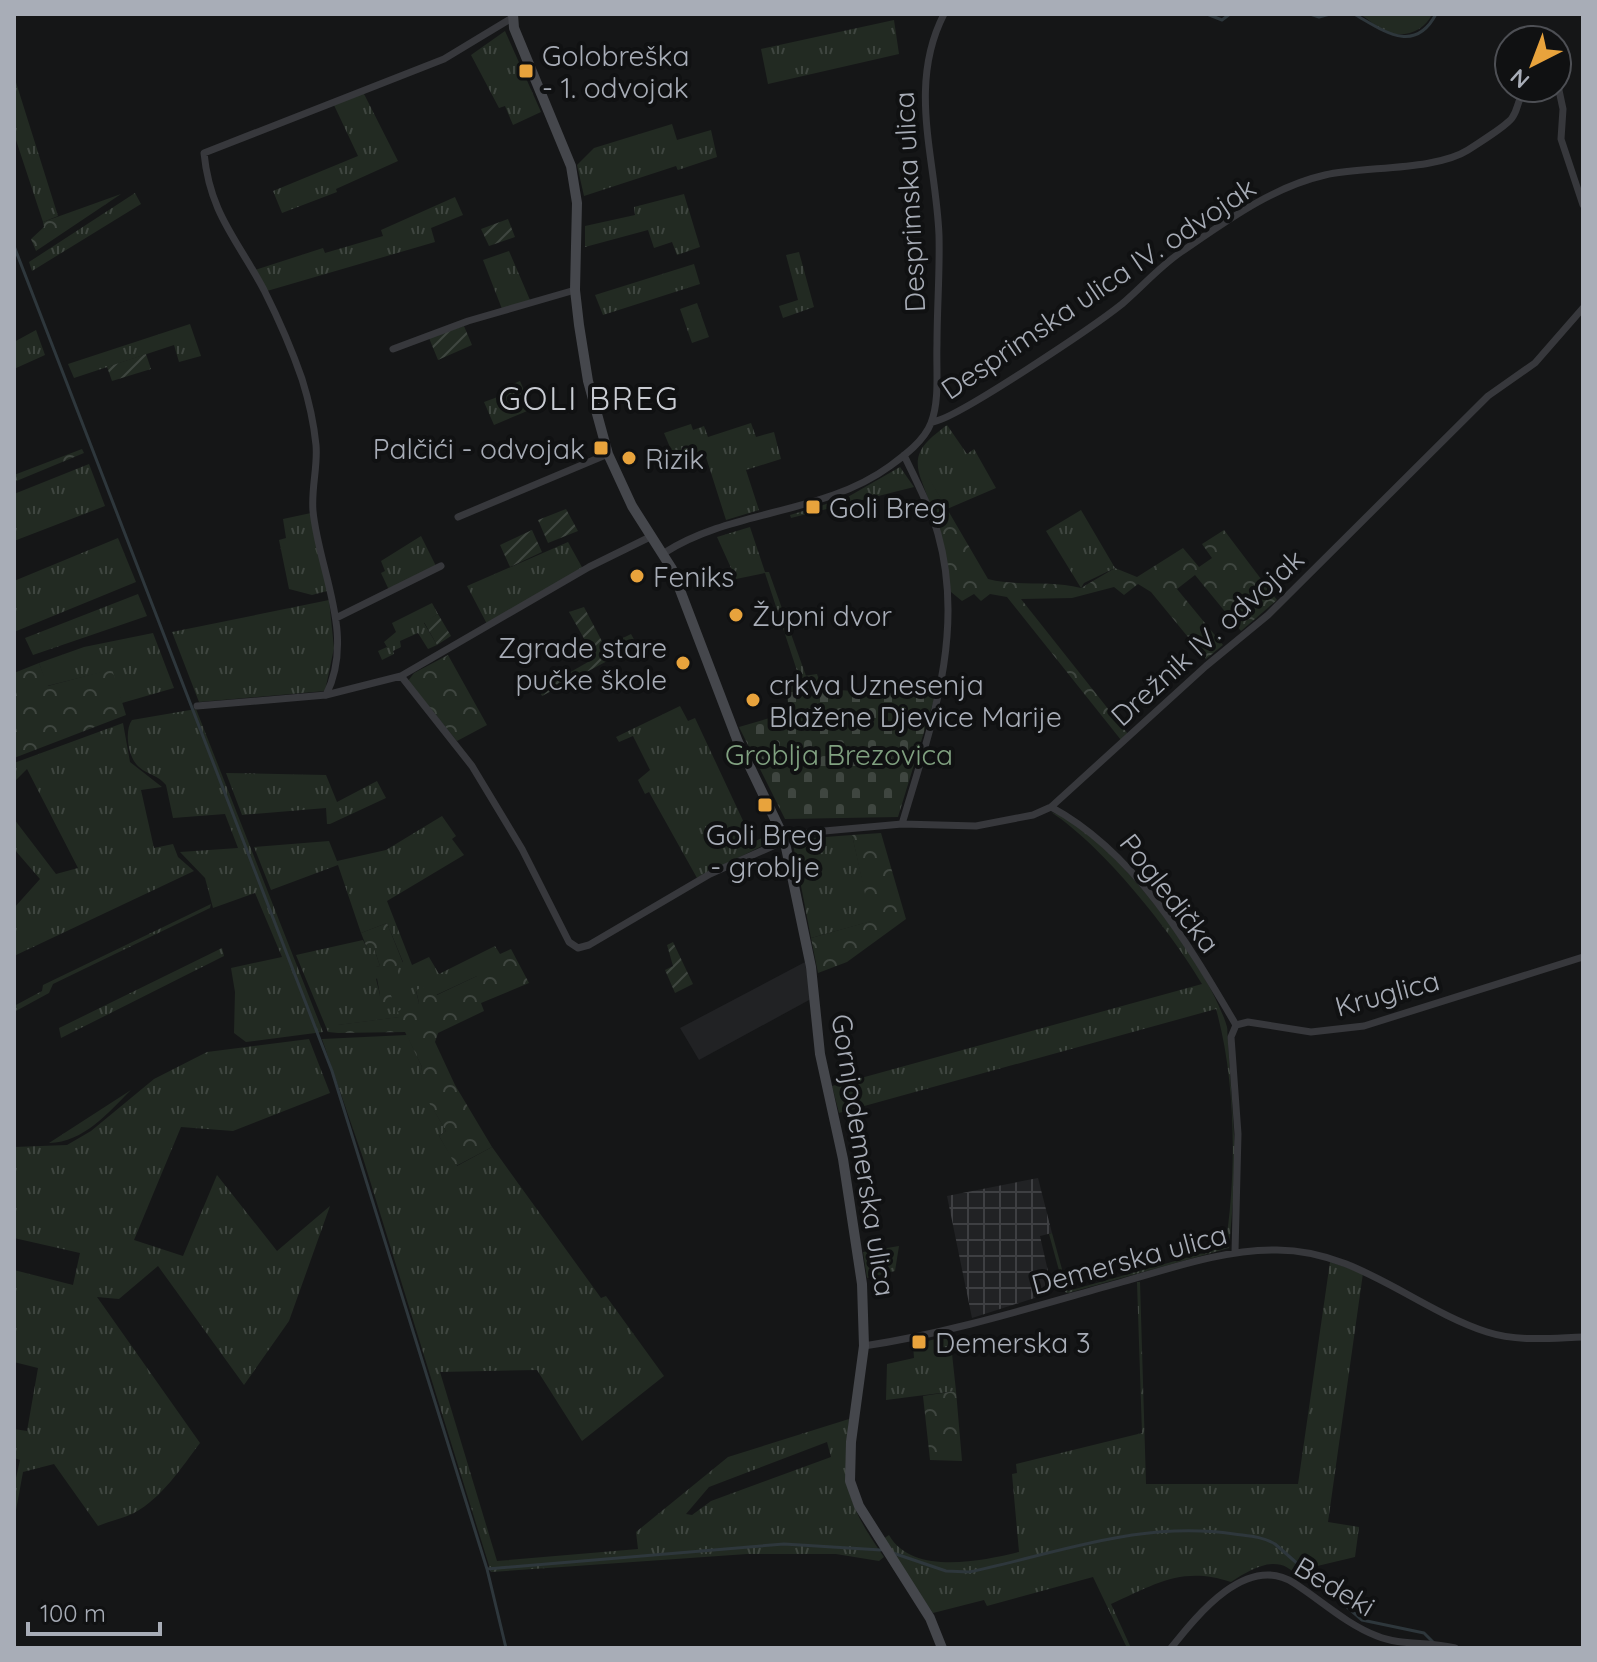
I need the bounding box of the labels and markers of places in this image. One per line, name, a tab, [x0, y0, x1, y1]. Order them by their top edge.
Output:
place label: Golobreška - 1. odvojak	[542, 38, 689, 105]
marker: Golobreška - 1. odvojak	[517, 62, 535, 80]
place label: Palčići - odvojak	[373, 431, 585, 466]
marker: Palčići - odvojak	[592, 439, 610, 457]
place label: Rizik	[645, 441, 704, 476]
marker: Rizik	[620, 449, 638, 467]
place label: Goli Breg	[829, 490, 947, 525]
marker: Goli Breg	[804, 498, 822, 516]
place label: Feniks	[653, 559, 734, 594]
marker: Feniks	[628, 567, 646, 585]
place label: Župni dvor	[752, 598, 892, 633]
marker: Župni dvor	[727, 606, 745, 624]
place label: Zgrade stare pučke škole	[498, 630, 667, 697]
marker: Zgrade stare pučke škole	[674, 654, 692, 672]
place label: crkva Uznesenja Blažene Djevice Marije	[769, 667, 1062, 734]
marker: crkva Uznesenja Blažene Djevice Marije	[744, 691, 762, 709]
marker: Goli Breg - groblje	[756, 796, 774, 814]
place label: Goli Breg - groblje	[706, 817, 824, 884]
place label: Demerska 3	[935, 1325, 1091, 1360]
marker: Demerska 3	[910, 1333, 928, 1351]

